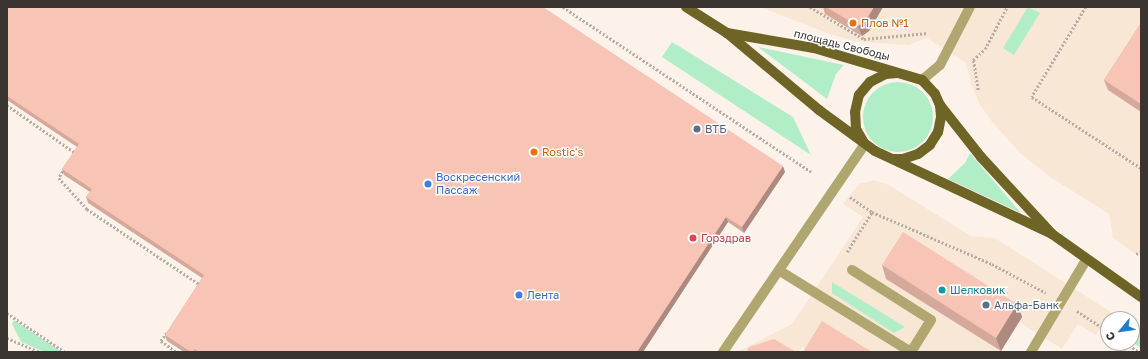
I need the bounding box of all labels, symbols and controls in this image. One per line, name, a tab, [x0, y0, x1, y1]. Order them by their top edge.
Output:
place label: Плов №1	[861, 16, 909, 30]
marker: Плов №1	[848, 18, 858, 28]
street label: площадь Свободы	[793, 27, 891, 63]
place label: ВТБ	[705, 122, 727, 136]
marker: ВТБ	[692, 124, 702, 134]
place label: Rostic's	[542, 145, 583, 159]
marker: Rostic's	[529, 147, 539, 157]
place label: Воскресенский Пассаж	[436, 171, 520, 197]
marker: Воскресенский Пассаж	[423, 179, 433, 189]
place label: Горздрав	[701, 231, 751, 245]
marker: Горздрав	[688, 233, 698, 243]
place label: Шелковик	[950, 283, 1005, 297]
marker: Шелковик	[937, 285, 947, 295]
place label: Лента	[527, 288, 559, 302]
marker: Лента	[514, 290, 524, 300]
place label: Альфа-Банк	[994, 298, 1059, 312]
marker: Альфа-Банк	[981, 300, 991, 310]
north arrow	[1100, 311, 1140, 351]
text: С	[1102, 330, 1118, 343]

